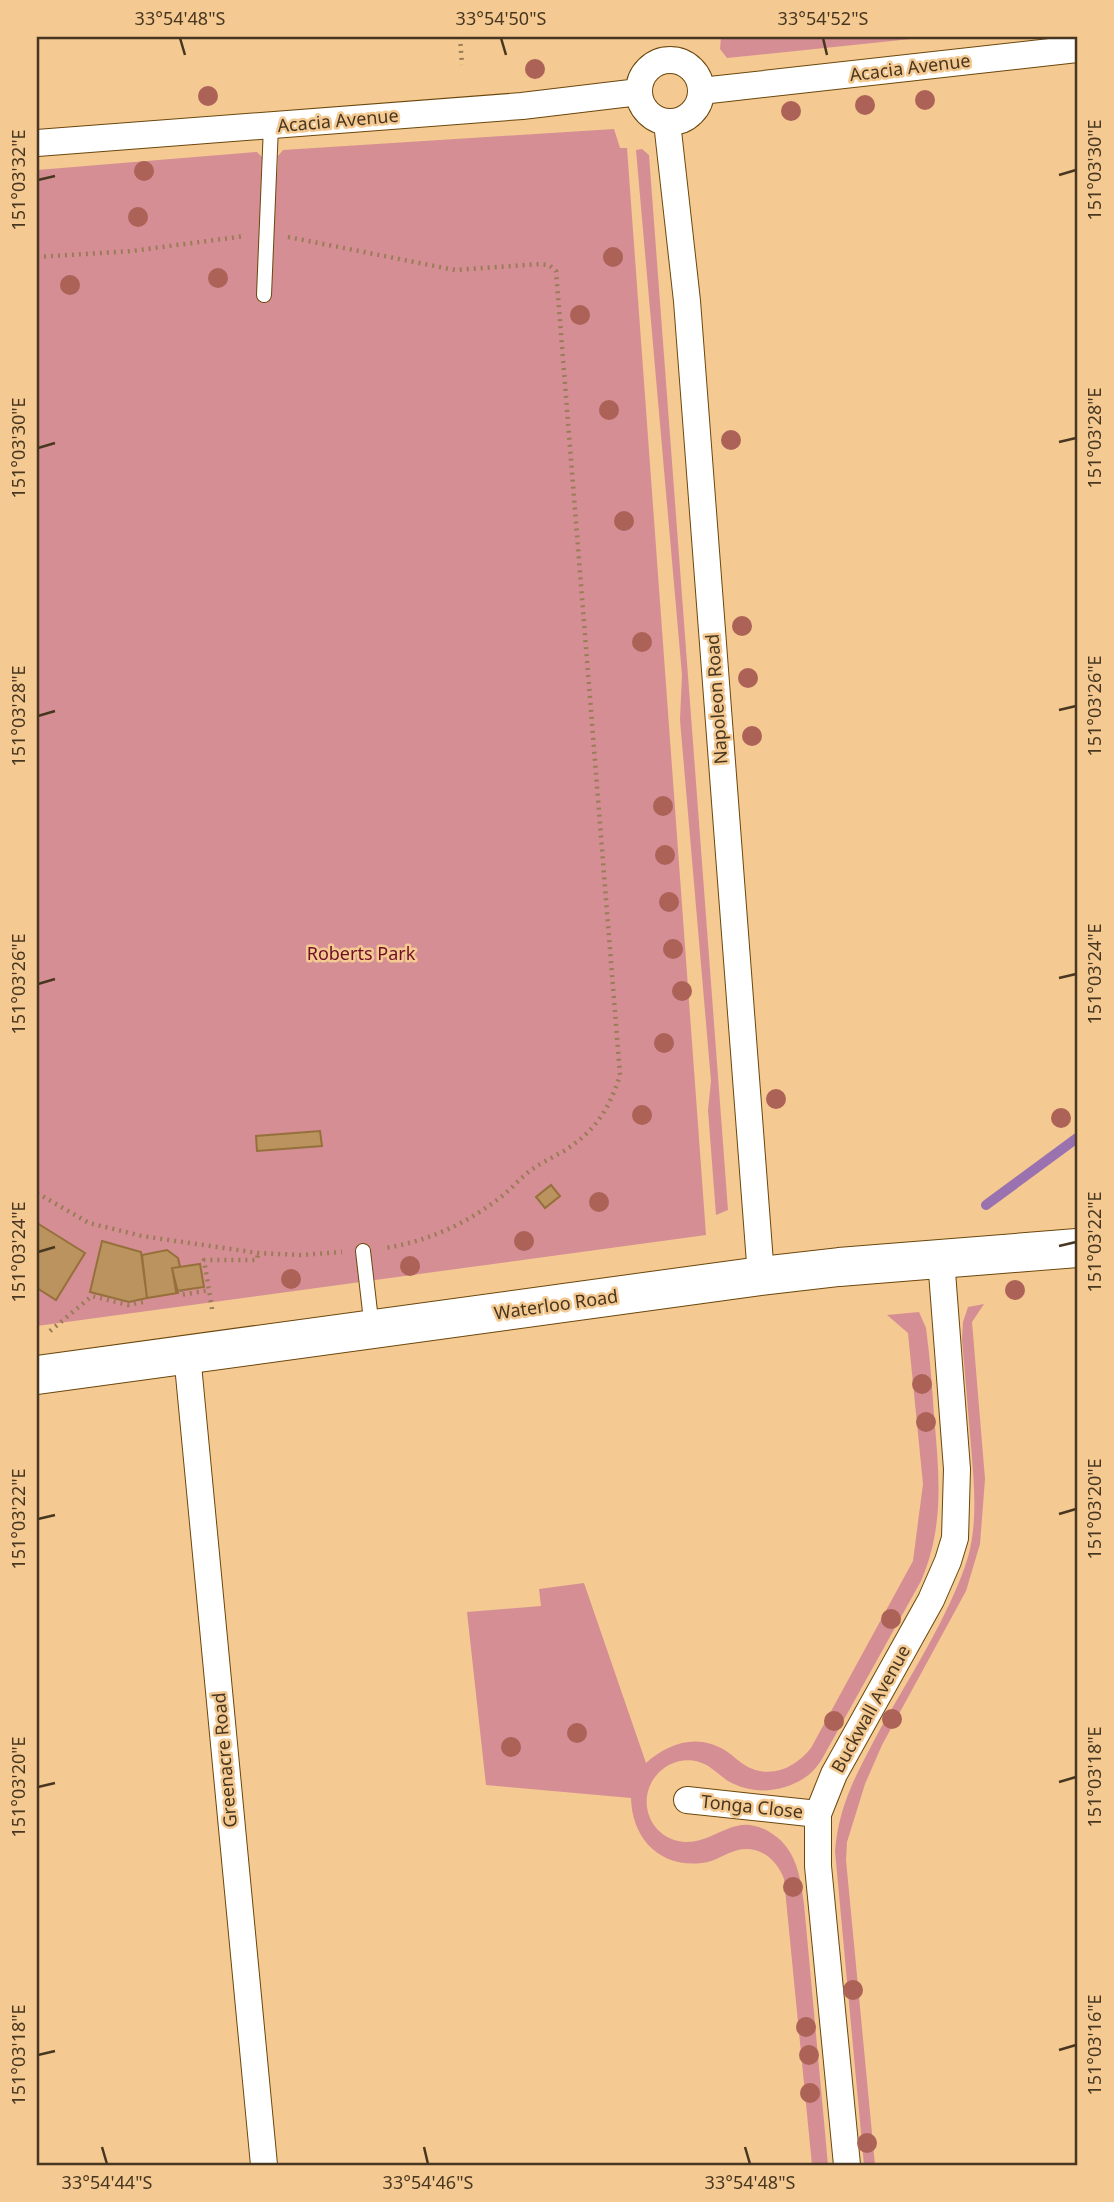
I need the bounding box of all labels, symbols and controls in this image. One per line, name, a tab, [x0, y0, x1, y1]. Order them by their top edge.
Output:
text: 33°54'48"S	[135, 6, 225, 30]
text: 33°54'50"S	[456, 6, 546, 30]
text: 33°54'52"S	[778, 6, 868, 30]
street label: Acacia Avenue	[848, 48, 972, 86]
street label: Acacia Avenue	[276, 103, 399, 137]
text: 151°03'30"E	[1082, 119, 1106, 221]
text: 151°03'32"E	[6, 129, 30, 231]
text: 151°03'28"E	[1082, 387, 1106, 489]
text: 151°03'30"E	[6, 397, 30, 499]
street label: Napoleon Road	[699, 633, 733, 765]
text: 151°03'26"E	[1082, 655, 1106, 757]
text: 151°03'28"E	[6, 665, 30, 767]
text: 151°03'24"E	[1082, 923, 1106, 1025]
text: 151°03'26"E	[6, 933, 30, 1035]
park label: Roberts Park	[307, 941, 416, 965]
text: 151°03'22"E	[1082, 1191, 1106, 1293]
text: 151°03'24"E	[6, 1201, 30, 1303]
street label: Waterloo Road	[492, 1283, 619, 1325]
text: 151°03'20"E	[1082, 1458, 1106, 1560]
text: 151°03'22"E	[6, 1468, 30, 1570]
street label: Buckwall Avenue	[825, 1640, 915, 1777]
street label: Greenacre Road	[206, 1692, 242, 1829]
text: 151°03'18"E	[1082, 1726, 1106, 1828]
text: 151°03'20"E	[6, 1736, 30, 1838]
street label: Tonga Close	[700, 1789, 804, 1823]
text: 151°03'16"E	[1082, 1994, 1106, 2096]
text: 151°03'18"E	[6, 2004, 30, 2106]
text: 33°54'44"S	[62, 2170, 152, 2194]
text: 33°54'46"S	[383, 2170, 473, 2194]
text: 33°54'48"S	[705, 2170, 795, 2194]

